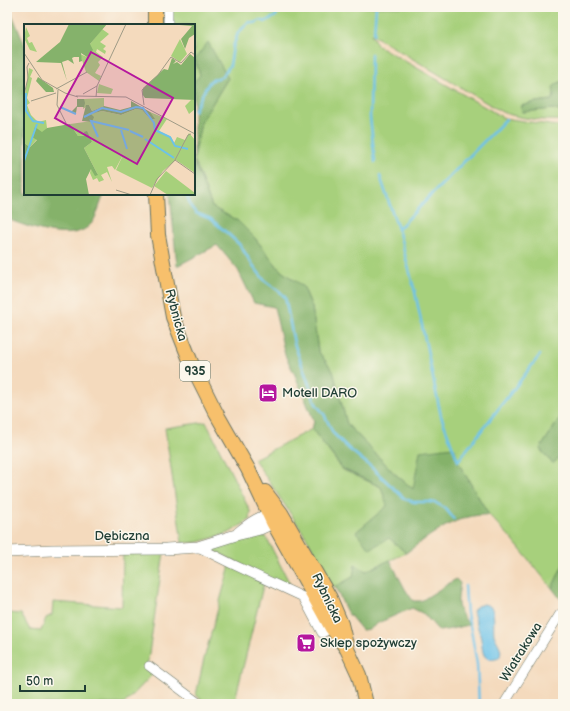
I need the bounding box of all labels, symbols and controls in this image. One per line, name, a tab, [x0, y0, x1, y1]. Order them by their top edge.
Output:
inset map	[24, 24, 195, 195]
street label: Rybnicka	[161, 287, 191, 343]
road number: 935	[180, 361, 210, 381]
hotel icon: Motell DARO	[257, 382, 279, 404]
place label: Motell DARO	[282, 385, 357, 401]
street label: Dębiczna	[94, 528, 150, 544]
street label: Rybnicka	[308, 570, 346, 626]
street label: Wiatrakowa	[497, 619, 545, 685]
supermarket icon: Sklep spożywczy	[295, 632, 317, 654]
place label: Sklep spożywczy	[320, 635, 417, 651]
scale bar	[20, 667, 85, 693]
text: 50 m	[26, 674, 53, 689]

